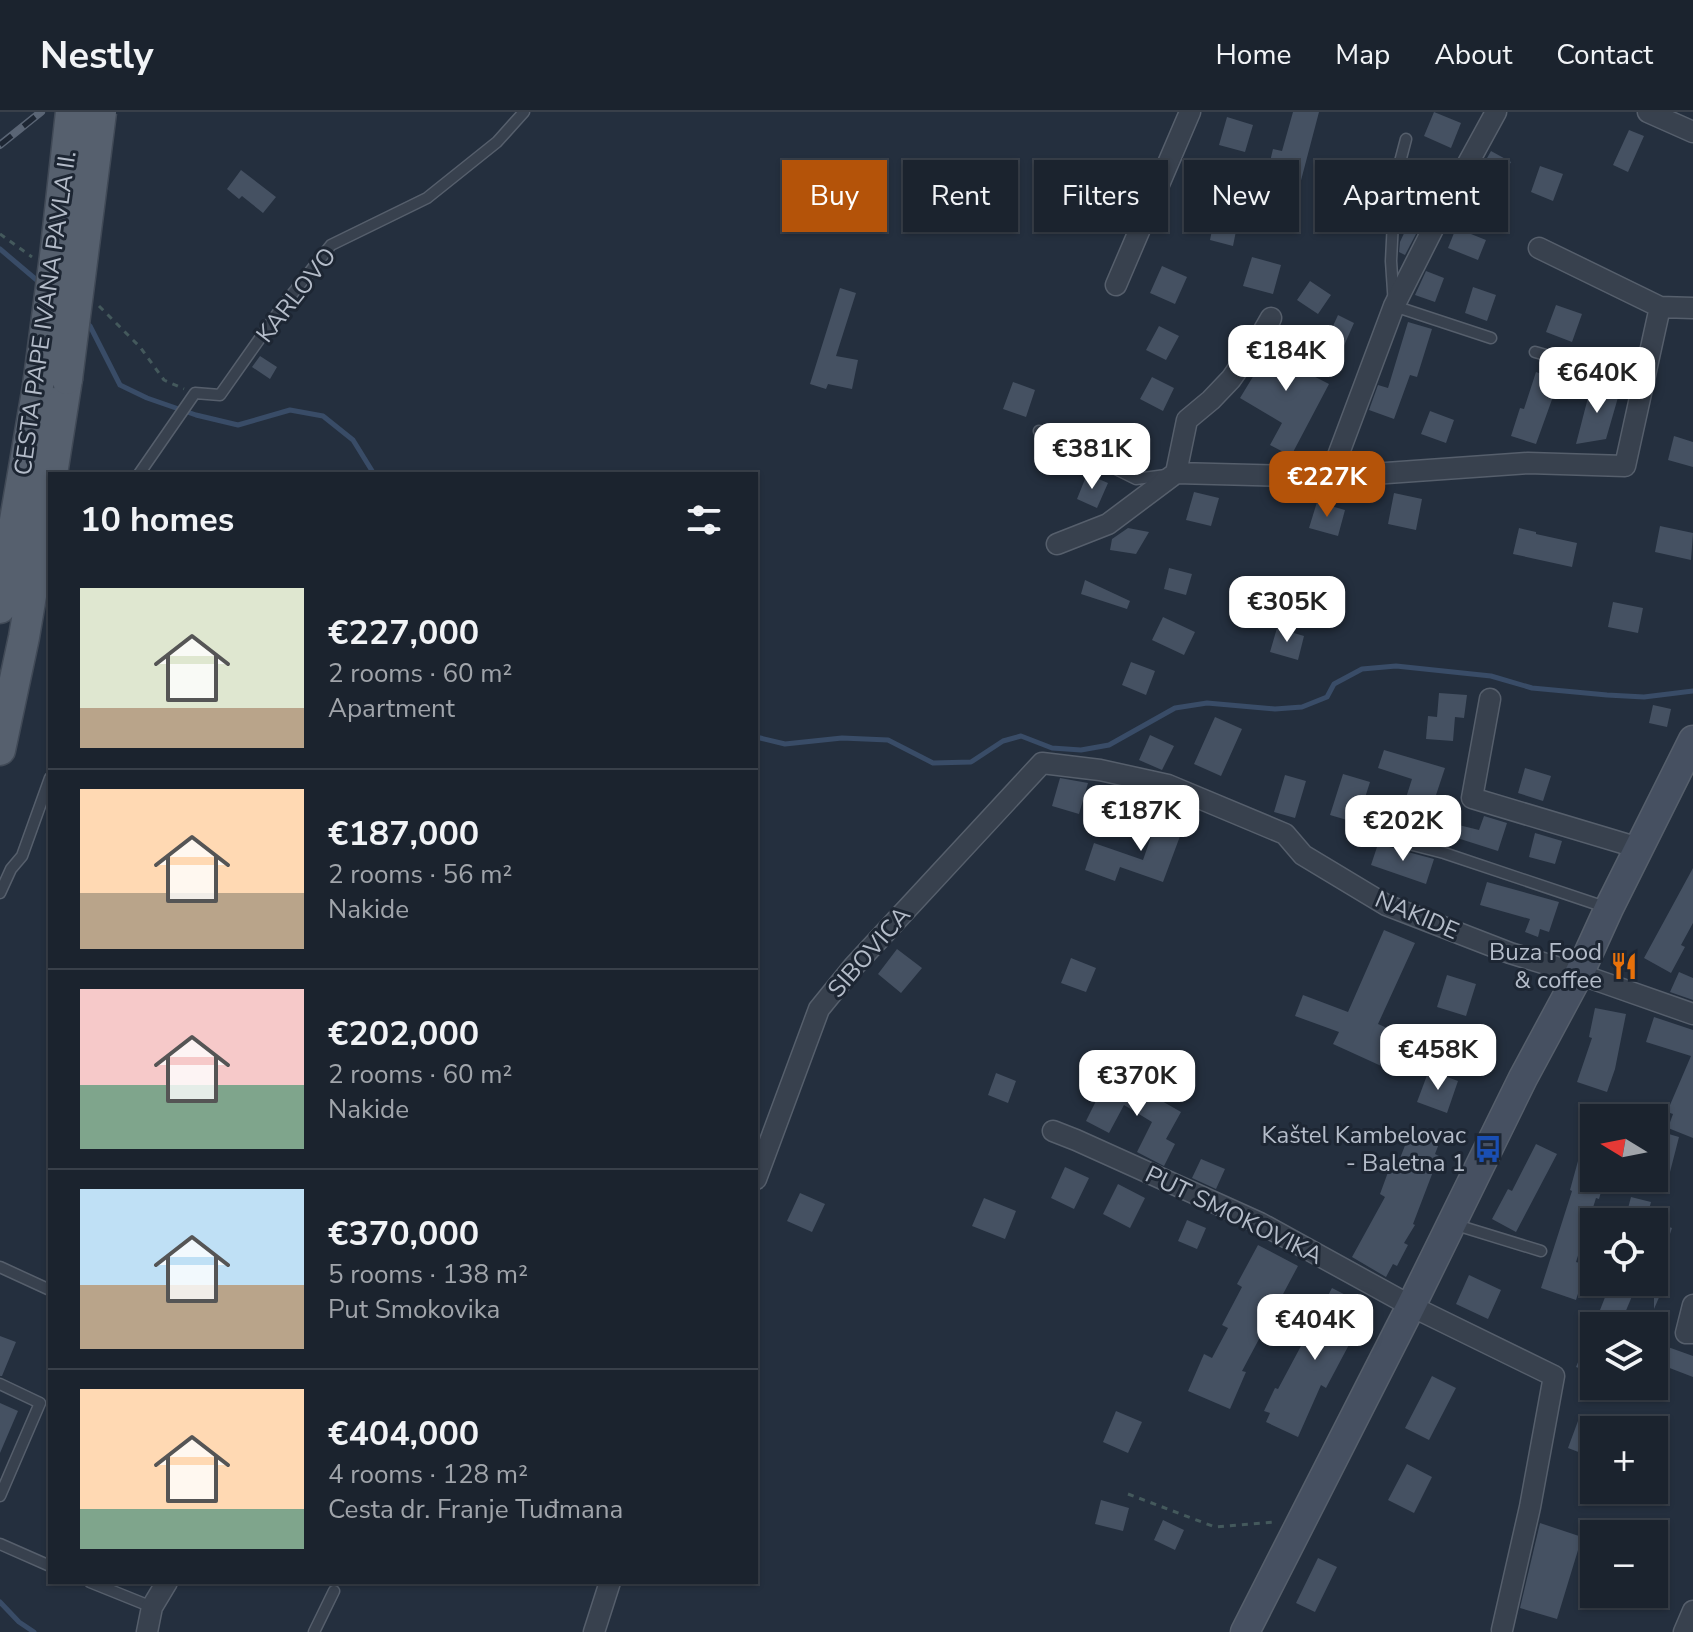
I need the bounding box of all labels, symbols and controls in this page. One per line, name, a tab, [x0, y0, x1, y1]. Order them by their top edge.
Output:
text: Nestly	[40, 30, 154, 81]
text: Home	[1216, 36, 1291, 74]
text: Map	[1335, 36, 1390, 74]
text: About	[1434, 36, 1512, 74]
text: Contact	[1556, 36, 1653, 74]
street label: CESTA PAPE IVANA PAVLA II.	[6, 149, 84, 477]
chip: Buy	[782, 160, 887, 232]
chip: Rent	[903, 160, 1018, 232]
chip: Filters	[1034, 160, 1168, 232]
chip: New	[1184, 160, 1299, 232]
chip: Apartment	[1315, 160, 1508, 232]
street label: KARLOVO	[249, 241, 343, 349]
pin: €184K	[1230, 325, 1342, 393]
text: €184K	[1246, 333, 1326, 368]
pin: €640K	[1541, 347, 1653, 415]
text: €640K	[1557, 355, 1637, 390]
pin: €381K	[1036, 423, 1148, 491]
text: €381K	[1052, 431, 1132, 466]
pin: €227K	[1271, 451, 1383, 519]
text: €227K	[1287, 459, 1367, 494]
text: 10 homes	[80, 497, 234, 543]
icon: filters	[682, 498, 726, 542]
pin: €305K	[1231, 576, 1343, 644]
text: €305K	[1247, 584, 1327, 619]
text: €227,000	[328, 610, 479, 656]
icon: home	[144, 620, 240, 716]
text: 2 rooms · 60 m²	[328, 656, 512, 691]
text: Apartment	[328, 691, 455, 726]
pin: €187K	[1085, 785, 1197, 853]
text: €187K	[1101, 793, 1181, 828]
pin: €202K	[1347, 795, 1459, 863]
text: €202K	[1363, 803, 1443, 838]
text: €187,000	[328, 811, 479, 857]
icon: home	[144, 821, 240, 917]
text: 2 rooms · 56 m²	[328, 857, 512, 892]
street label: NAKIDE	[1370, 883, 1464, 947]
text: Nakide	[328, 892, 409, 927]
street label: SIBOVICA	[820, 899, 918, 1004]
place label: Buza Food & coffee	[1489, 936, 1602, 996]
restaurant icon: Buza Food & coffee	[1609, 951, 1639, 981]
text: €202,000	[328, 1011, 479, 1057]
icon: home	[144, 1021, 240, 1117]
pin: €458K	[1382, 1024, 1494, 1092]
text: €458K	[1398, 1032, 1478, 1067]
pin: €370K	[1081, 1050, 1193, 1118]
text: 2 rooms · 60 m²	[328, 1057, 512, 1092]
text: €370K	[1097, 1058, 1177, 1093]
text: Nakide	[328, 1092, 409, 1127]
north arrow	[1580, 1104, 1668, 1192]
map controls	[1580, 1104, 1668, 1608]
place label: Kaštel Kambelovac - Baletna 1	[1261, 1119, 1466, 1179]
bus stop icon: Kaštel Kambelovac - Baletna 1	[1473, 1134, 1503, 1164]
street label: PUT SMOKOVIKA	[1140, 1158, 1329, 1272]
button: locate	[1580, 1208, 1668, 1296]
text: €370,000	[328, 1211, 479, 1257]
icon: home	[144, 1221, 240, 1317]
text: 5 rooms · 138 m²	[328, 1257, 528, 1292]
text: Put Smokovika	[328, 1292, 500, 1327]
pin: €404K	[1259, 1294, 1371, 1362]
text: €404K	[1275, 1302, 1355, 1337]
button: layers	[1580, 1312, 1668, 1400]
text: €404,000	[328, 1411, 479, 1457]
button: +	[1580, 1416, 1668, 1504]
icon: home	[144, 1421, 240, 1517]
text: 4 rooms · 128 m²	[328, 1457, 528, 1492]
text: Cesta dr. Franje Tuđmana	[328, 1492, 623, 1527]
button: −	[1580, 1520, 1668, 1608]

